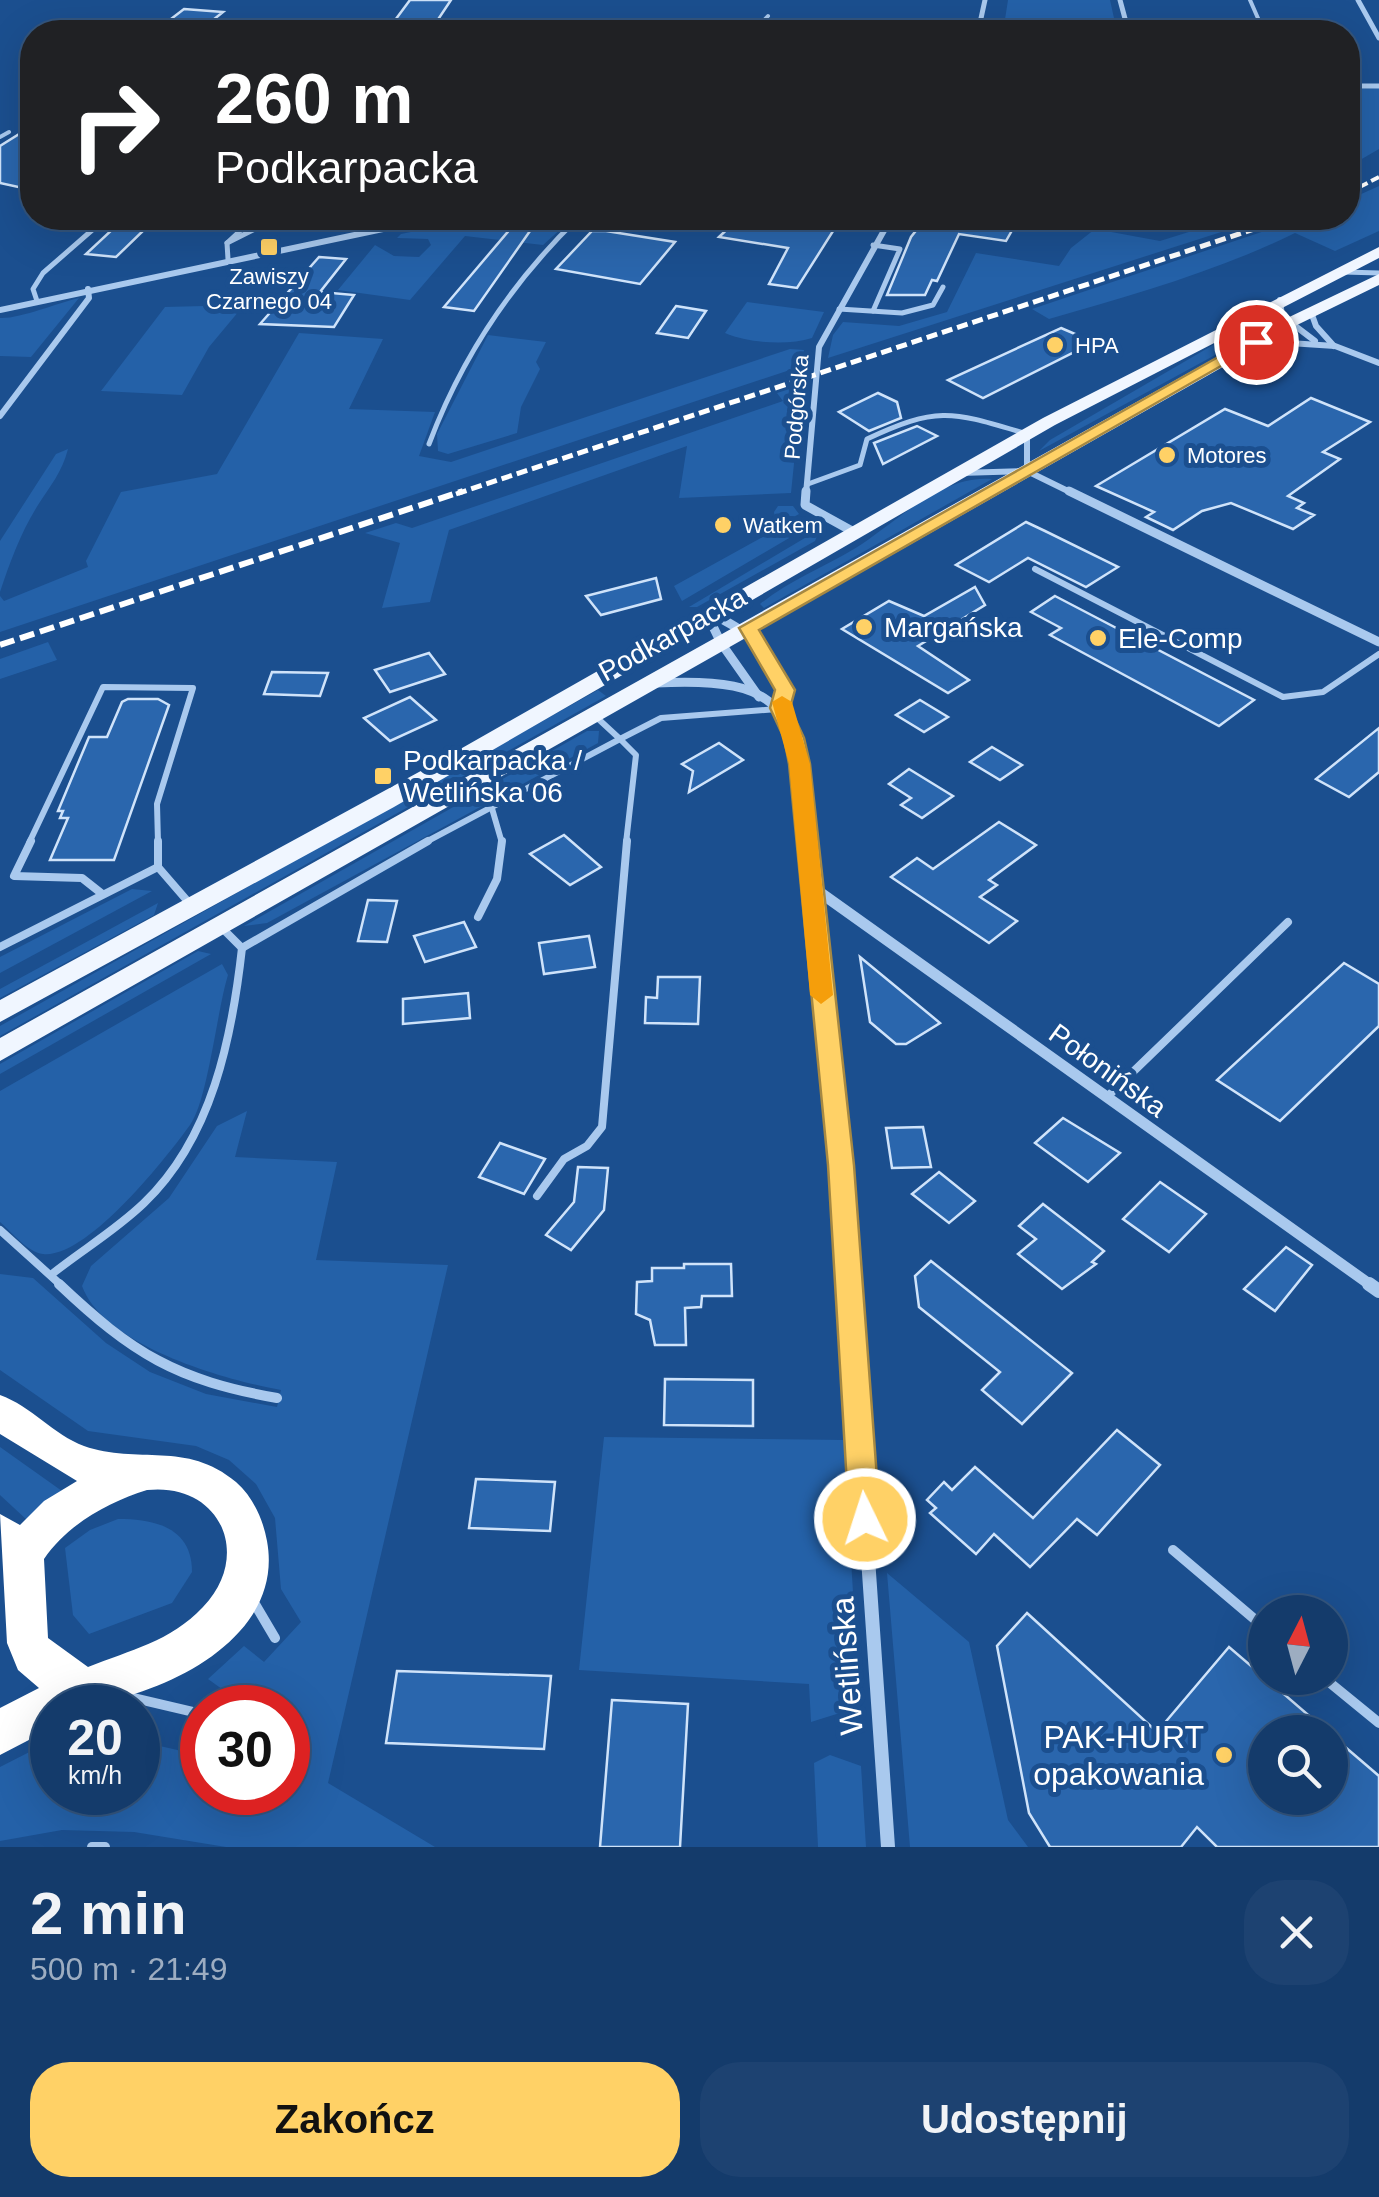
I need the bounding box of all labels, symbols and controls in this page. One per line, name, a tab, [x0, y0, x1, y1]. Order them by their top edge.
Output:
icon: right	[50, 60, 180, 190]
text: 260 m	[215, 60, 413, 138]
text: Podkarpacka	[215, 142, 478, 193]
marker: Zawiszy Czarnego 04	[258, 236, 280, 258]
place label: Zawiszy Czarnego 04	[206, 264, 332, 314]
pin	[1214, 300, 1299, 385]
icon: arrive	[1229, 315, 1284, 370]
place label: HPA	[1075, 333, 1119, 358]
marker: HPA	[1044, 334, 1066, 356]
street label: Podgórska	[779, 353, 814, 461]
place label: Motores	[1187, 443, 1266, 468]
marker: Motores	[1156, 444, 1178, 466]
place label: Watkem	[743, 513, 823, 538]
marker: Watkem	[712, 514, 734, 536]
street label: Podkarpacka	[593, 581, 752, 688]
place label: Margańska	[884, 612, 1023, 643]
marker: Margańska	[853, 616, 875, 638]
place label: Ele-Comp	[1118, 623, 1242, 654]
marker: Ele-Comp	[1087, 627, 1109, 649]
place label: Podkarpacka / Wetlińska 06	[403, 745, 582, 808]
marker: Podkarpacka / Wetlińska 06	[372, 765, 394, 787]
street label: Połonińska	[1043, 1018, 1173, 1123]
position arrow	[813, 1467, 917, 1571]
north arrow	[1248, 1595, 1348, 1695]
map controls	[1248, 1595, 1348, 1815]
street label: Wetlińska	[824, 1596, 870, 1736]
speed limit sign: 30	[180, 1685, 310, 1815]
text: 20	[67, 1710, 123, 1766]
button: search	[1248, 1715, 1348, 1815]
place label: PAK-HURT opakowania	[1033, 1719, 1204, 1792]
marker: PAK-HURT opakowania	[1213, 1744, 1235, 1766]
text: km/h	[68, 1761, 122, 1789]
text: 2 min	[30, 1880, 187, 1947]
button: close	[1244, 1880, 1349, 1985]
text: 500 m · 21:49	[30, 1951, 227, 1987]
button: Zakończ	[30, 2062, 680, 2177]
button: Udostępnij	[700, 2062, 1349, 2177]

